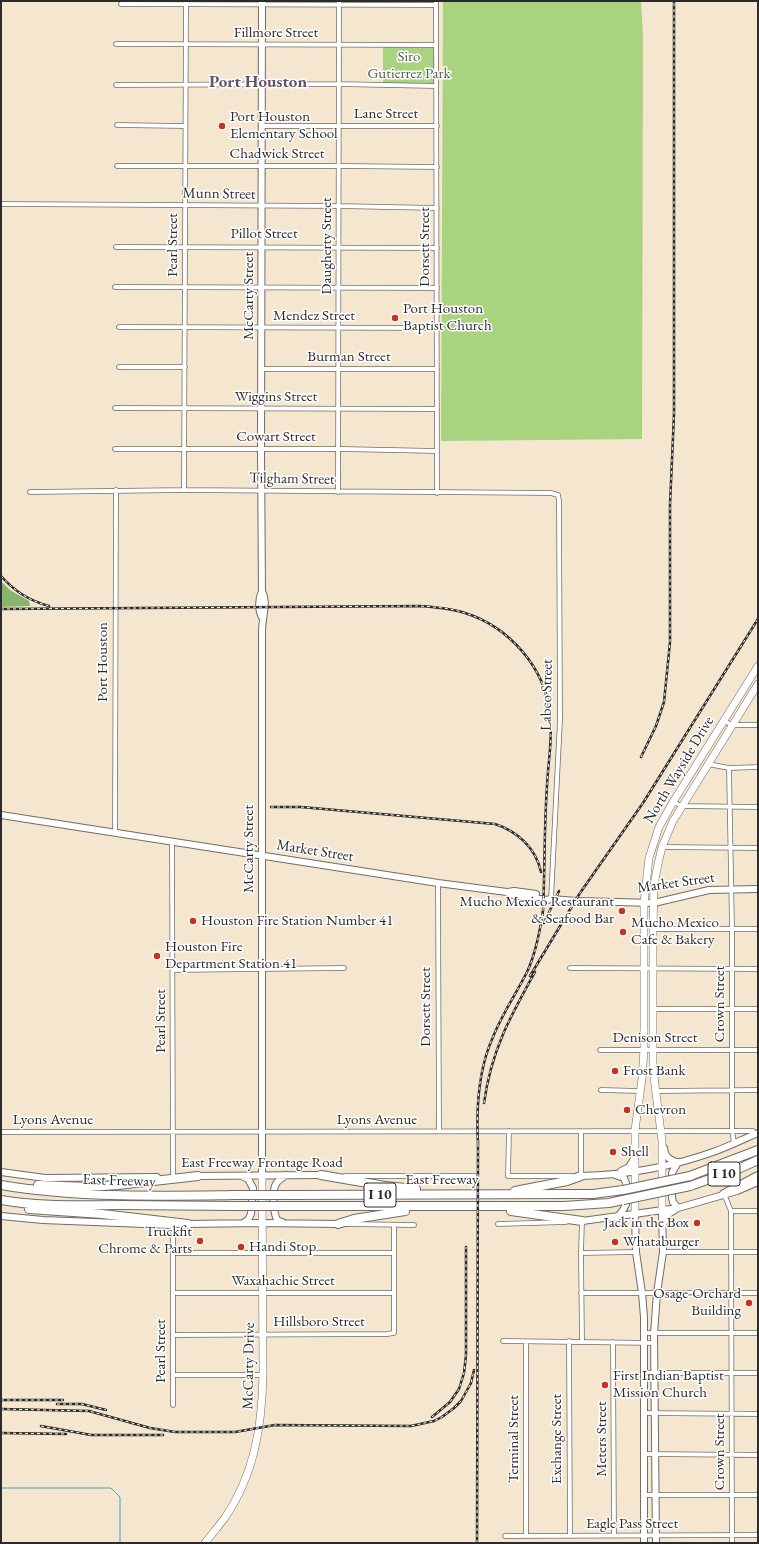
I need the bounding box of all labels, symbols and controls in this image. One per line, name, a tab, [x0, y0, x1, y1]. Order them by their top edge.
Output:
street label: Fillmore Street	[234, 24, 318, 42]
park label: Siro Gutierrez Park	[367, 48, 451, 83]
district label: Port Houston	[209, 72, 307, 92]
street label: Lane Street	[354, 105, 418, 123]
place label: Port Houston Elementary School	[230, 108, 338, 143]
marker: Port Houston Elementary School	[217, 121, 227, 131]
street label: Chadwick Street	[230, 145, 324, 163]
street label: Munn Street	[182, 184, 256, 204]
street label: Daugherty Street	[318, 197, 336, 295]
street label: Dorsett Street	[416, 207, 434, 287]
street label: Pearl Street	[164, 213, 182, 277]
street label: Pillot Street	[230, 225, 298, 243]
street label: McCarty Street	[240, 252, 258, 340]
place label: Port Houston Baptist Church	[403, 300, 492, 335]
street label: Mendez Street	[273, 307, 355, 325]
marker: Port Houston Baptist Church	[390, 313, 400, 323]
street label: Burman Street	[307, 348, 391, 366]
street label: Wiggins Street	[235, 388, 317, 406]
street label: Cowart Street	[236, 428, 316, 446]
street label: Tilgham Street	[249, 469, 335, 489]
street label: Port Houston	[94, 622, 112, 702]
street label: Labco Street	[537, 659, 557, 731]
street label: North Wayside Drive	[640, 713, 718, 827]
street label: McCarty Street	[240, 805, 258, 893]
street label: Market Street	[275, 836, 355, 866]
street label: Market Street	[636, 869, 716, 897]
place label: Mucho Mexico Restaurant & Seafood Bar	[460, 893, 614, 928]
marker: Mucho Mexico Restaurant & Seafood Bar	[617, 906, 627, 916]
place label: Houston Fire Station Number 41	[201, 912, 393, 930]
place label: Mucho Mexico Cafe & Bakery	[631, 914, 719, 949]
marker: Houston Fire Station Number 41	[188, 916, 198, 926]
marker: Mucho Mexico Cafe & Bakery	[618, 927, 628, 937]
place label: Houston Fire Department Station 41	[165, 938, 297, 973]
marker: Houston Fire Department Station 41	[152, 951, 162, 961]
street label: Crown Street	[711, 965, 729, 1043]
street label: Dorsett Street	[417, 967, 435, 1047]
street label: Pearl Street	[152, 989, 170, 1053]
street label: Denison Street	[613, 1029, 697, 1047]
place label: Frost Bank	[623, 1062, 685, 1080]
marker: Frost Bank	[610, 1066, 620, 1076]
place label: Chevron	[635, 1101, 686, 1119]
marker: Chevron	[622, 1105, 632, 1115]
street label: Lyons Avenue	[13, 1111, 93, 1129]
street label: Lyons Avenue	[337, 1111, 417, 1129]
place label: Shell	[621, 1143, 649, 1161]
marker: Shell	[608, 1147, 618, 1157]
street label: East Freeway Frontage Road	[181, 1154, 343, 1172]
road number: I 10	[708, 1162, 740, 1186]
street label: East Freeway	[82, 1171, 156, 1191]
street label: East Freeway	[405, 1171, 479, 1189]
road number: I 10	[364, 1183, 396, 1207]
place label: Jack in the Box	[604, 1214, 689, 1232]
marker: Jack in the Box	[692, 1218, 702, 1228]
place label: Truckfit Chrome & Parts	[98, 1223, 192, 1258]
place label: Whataburger	[623, 1233, 699, 1251]
marker: Truckfit Chrome & Parts	[195, 1236, 205, 1246]
marker: Whataburger	[610, 1237, 620, 1247]
place label: Handi Stop	[249, 1238, 316, 1256]
marker: Handi Stop	[236, 1242, 246, 1252]
street label: Waxahachie Street	[231, 1272, 335, 1290]
place label: Osage-Orchard Building	[653, 1285, 741, 1320]
marker: Osage-Orchard Building	[744, 1298, 754, 1308]
street label: Hillsboro Street	[273, 1313, 365, 1331]
street label: Pearl Street	[152, 1319, 170, 1383]
street label: McCarty Drive	[239, 1322, 259, 1410]
place label: First Indian Baptist Mission Church	[613, 1367, 724, 1402]
marker: First Indian Baptist Mission Church	[600, 1380, 610, 1390]
street label: Exchange Street	[548, 1394, 566, 1484]
street label: Terminal Street	[505, 1395, 523, 1483]
street label: Meters Street	[593, 1401, 611, 1477]
street label: Crown Street	[711, 1413, 729, 1491]
street label: Eagle Pass Street	[586, 1515, 678, 1533]

